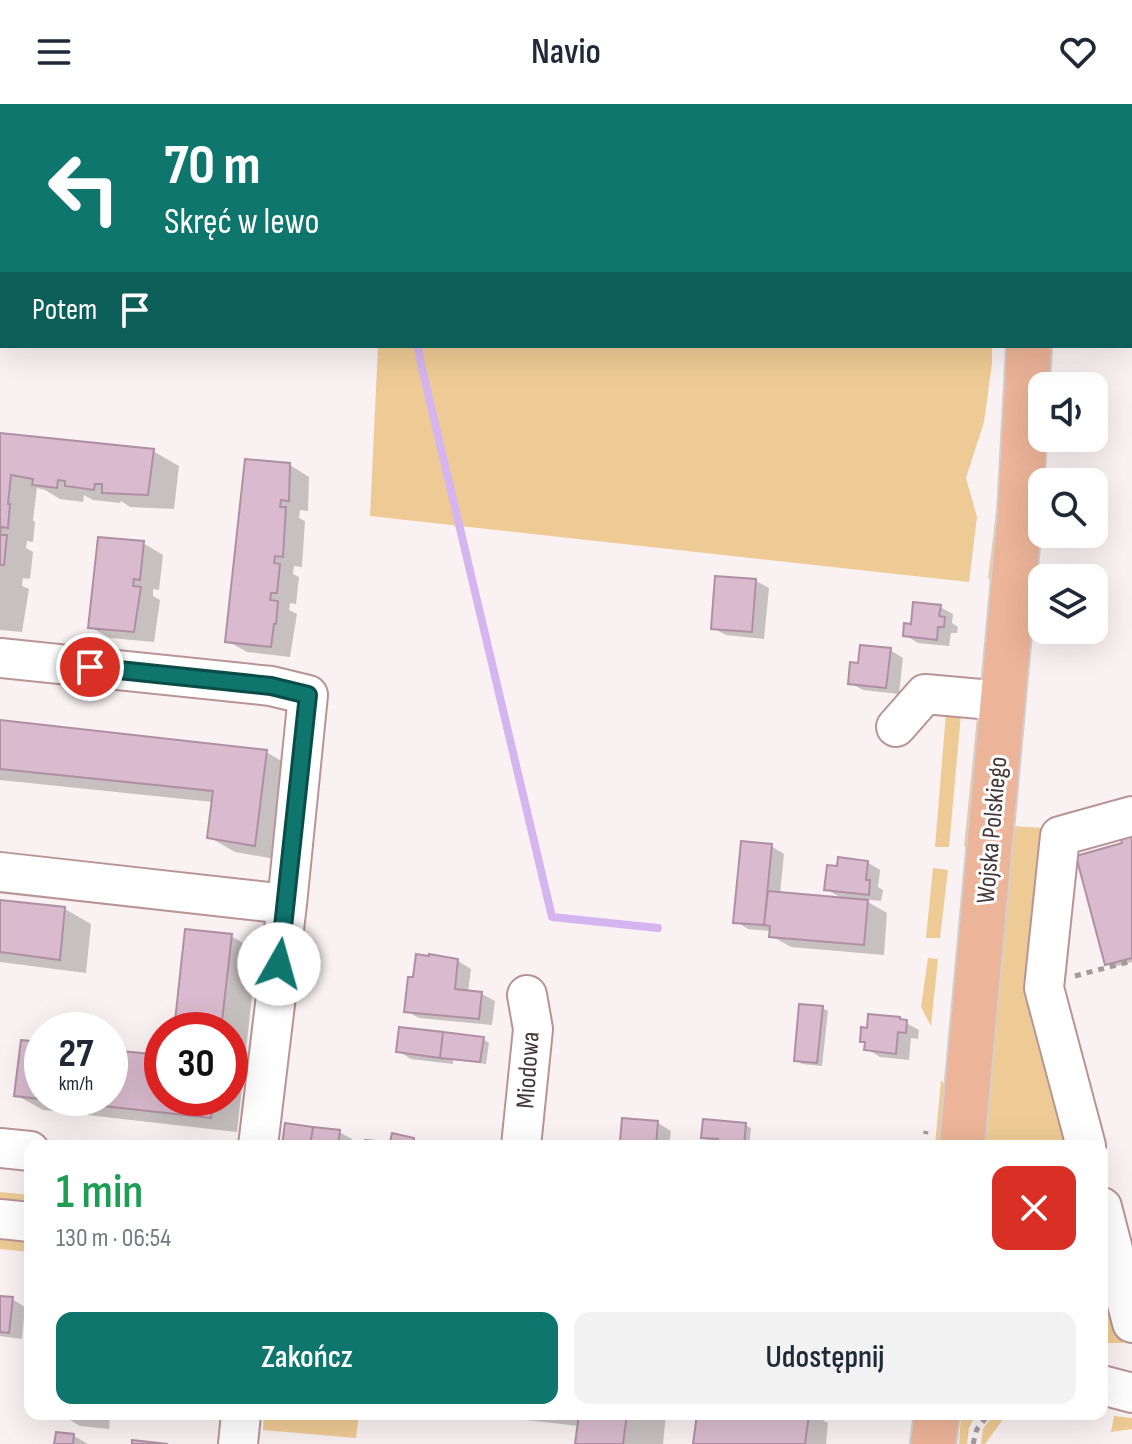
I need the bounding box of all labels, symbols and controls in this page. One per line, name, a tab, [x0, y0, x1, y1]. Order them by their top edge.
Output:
icon: menu	[32, 30, 76, 74]
icon: heart	[1056, 30, 1100, 74]
text: Navio	[531, 31, 601, 74]
text: 70 m	[164, 133, 261, 200]
icon: left	[32, 136, 136, 240]
text: Skręć w lewo	[164, 201, 319, 244]
icon: arrive	[113, 288, 157, 332]
text: Potem	[32, 292, 97, 328]
map controls	[1028, 372, 1108, 644]
button: sound	[1028, 372, 1108, 452]
button: search	[1028, 468, 1108, 548]
button: layers	[1028, 564, 1108, 644]
pin	[56, 633, 124, 701]
icon: arrive	[68, 645, 112, 689]
street label: Wojska Polskiego	[971, 755, 1014, 905]
position arrow	[237, 922, 321, 1006]
speed limit sign: 30	[144, 1012, 248, 1116]
text: 27	[59, 1030, 93, 1078]
street label: Miodowa	[510, 1031, 547, 1110]
text: km/h	[59, 1072, 93, 1096]
text: 1 min	[56, 1164, 143, 1221]
button: close	[992, 1166, 1076, 1250]
text: 130 m · 06:54	[56, 1223, 171, 1254]
button: Zakończ	[56, 1312, 558, 1404]
button: Udostępnij	[574, 1312, 1076, 1404]

